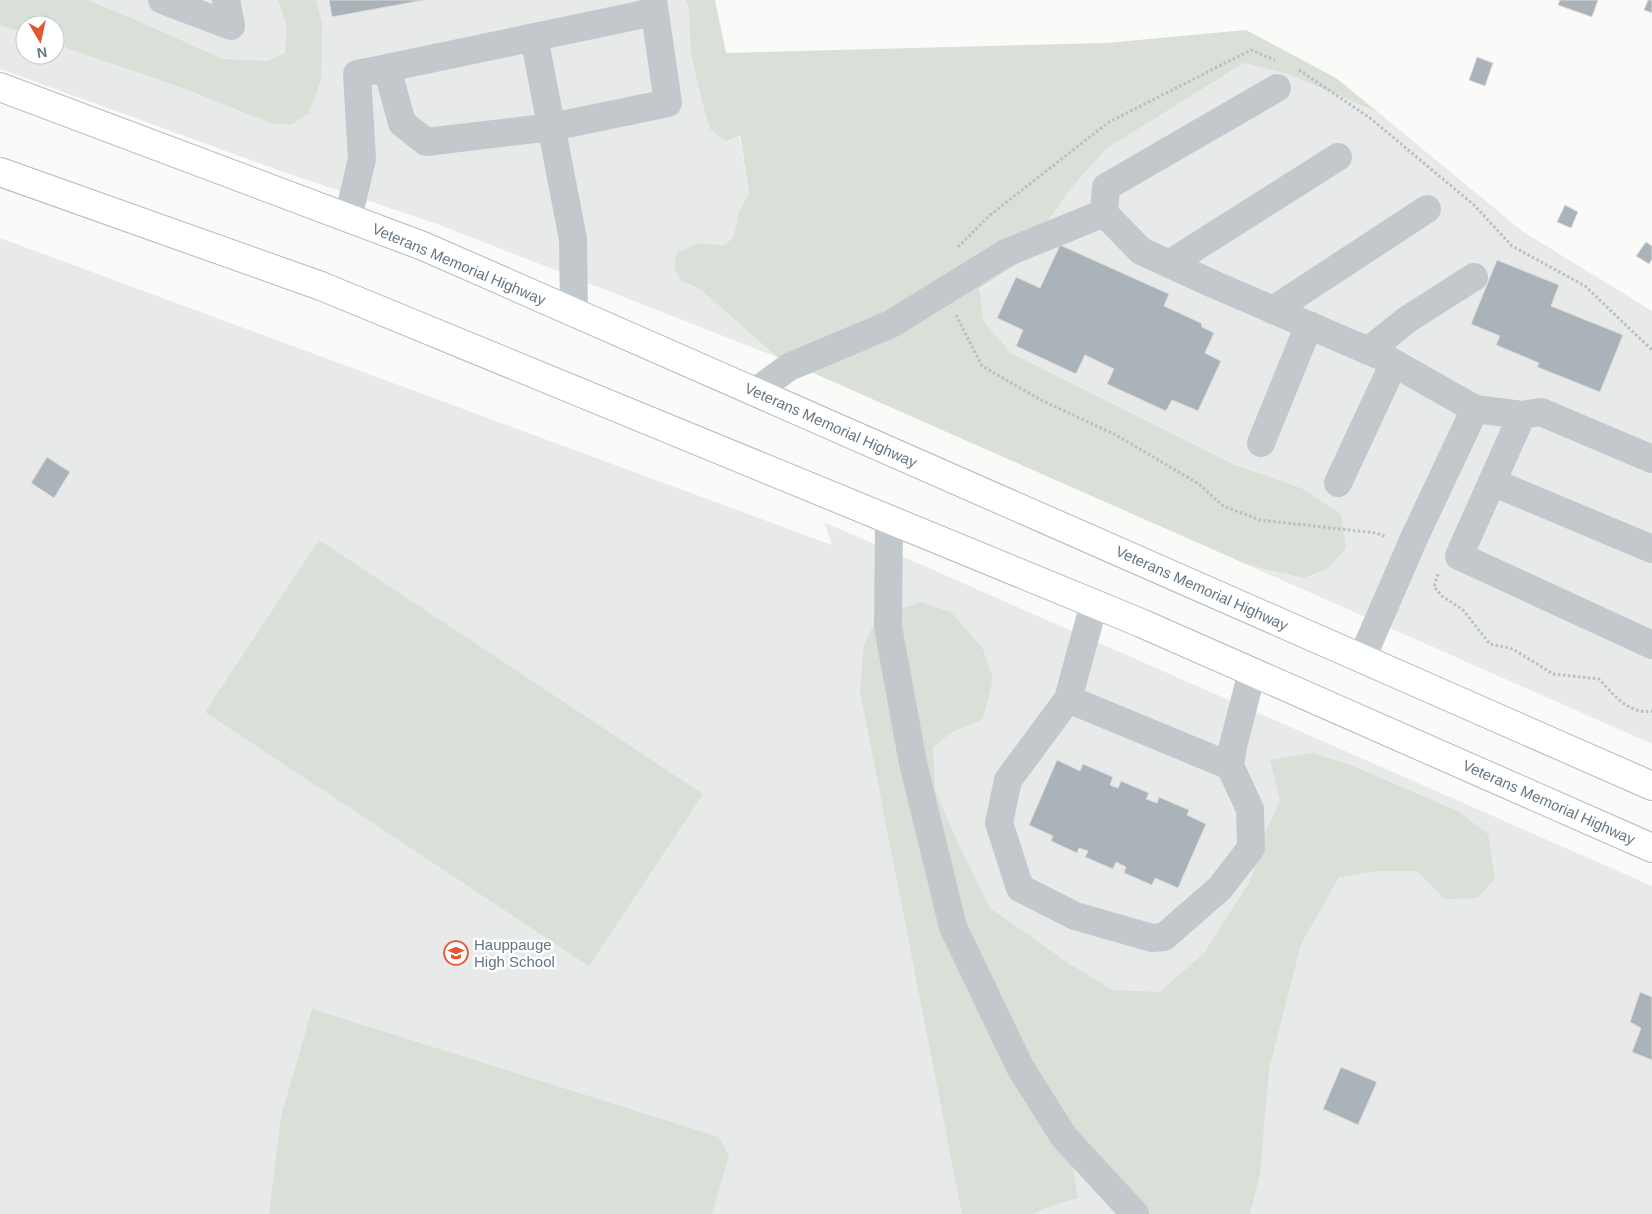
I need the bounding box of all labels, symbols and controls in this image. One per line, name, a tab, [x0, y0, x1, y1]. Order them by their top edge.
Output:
north arrow	[15, 15, 65, 65]
text: N	[36, 44, 48, 62]
street label: Veterans Memorial Highway	[370, 220, 549, 309]
street label: Veterans Memorial Highway	[742, 379, 920, 471]
street label: Veterans Memorial Highway	[1113, 542, 1291, 634]
street label: Veterans Memorial Highway	[1460, 756, 1638, 848]
place label: Hauppauge High School	[474, 936, 555, 970]
school or university icon: Hauppauge High School	[443, 940, 469, 966]

